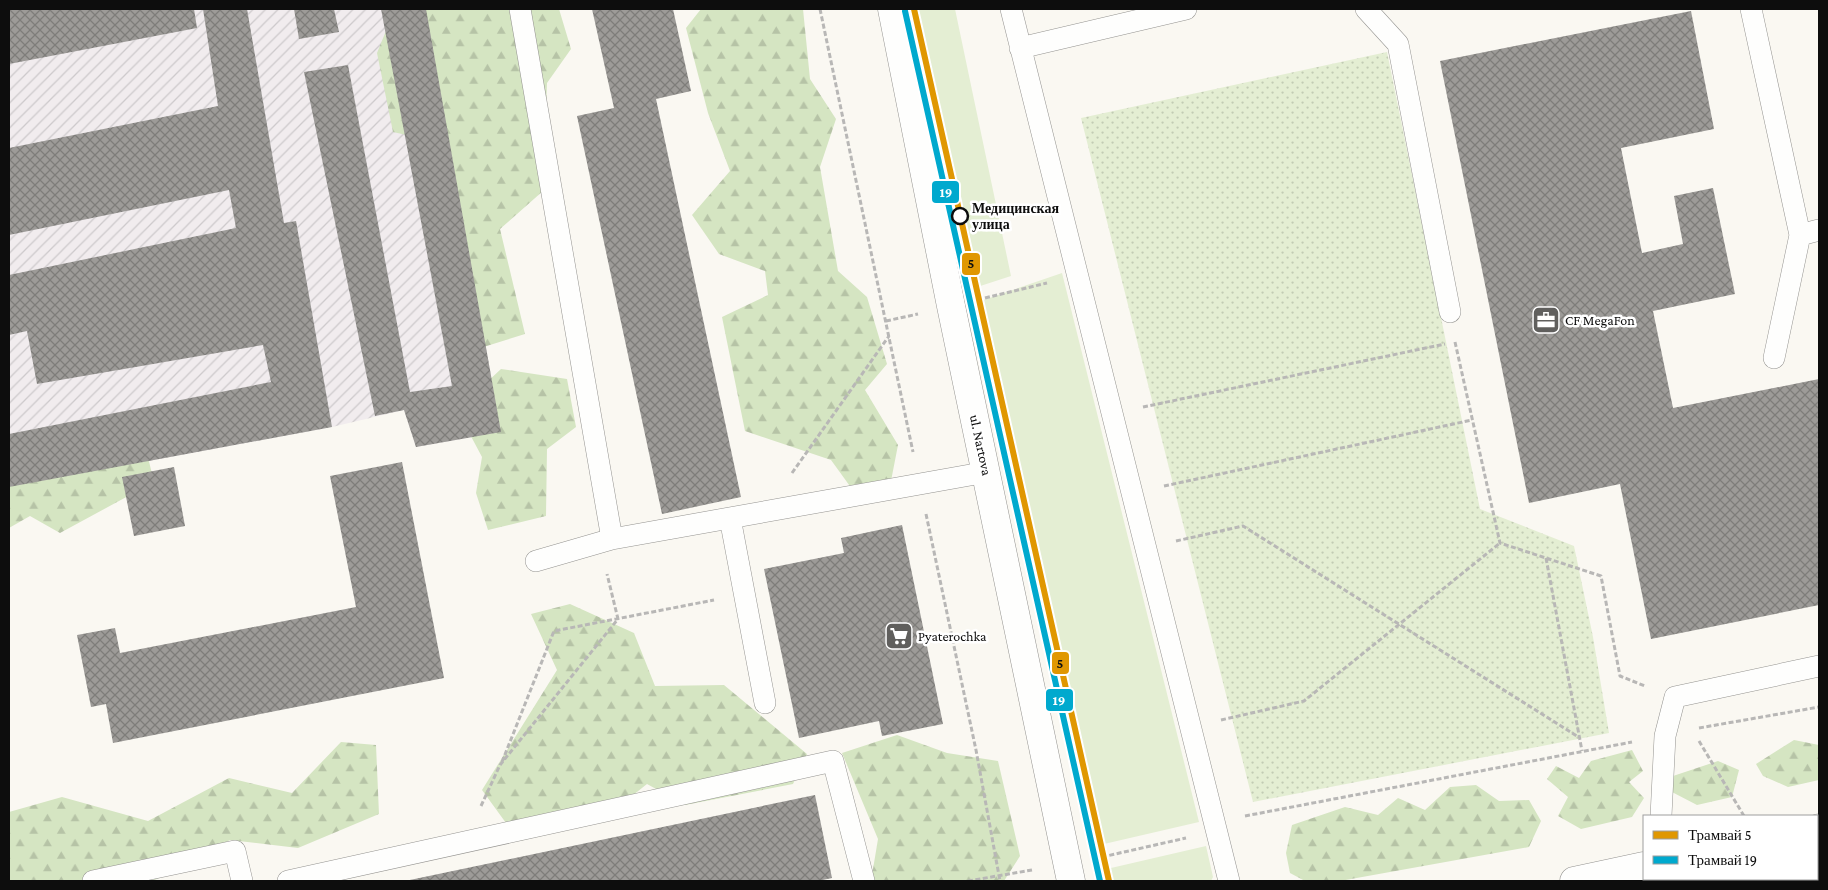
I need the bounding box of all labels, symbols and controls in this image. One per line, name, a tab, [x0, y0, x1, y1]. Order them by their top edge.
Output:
line badge: 19	[931, 180, 960, 204]
text: 19	[940, 184, 952, 200]
place label: Медицинская улица	[972, 200, 1059, 232]
marker: Медицинская улица	[951, 207, 969, 225]
line badge: 5	[961, 252, 981, 276]
text: 5	[968, 255, 975, 271]
office icon: CF MegaFon	[1531, 305, 1561, 335]
place label: CF MegaFon	[1565, 312, 1635, 328]
street label: ul. Nartova	[967, 413, 995, 477]
supermarket icon: Pyaterochka	[884, 621, 914, 651]
place label: Pyaterochka	[918, 628, 987, 644]
line badge: 5	[1051, 651, 1070, 675]
text: 5	[1057, 655, 1064, 671]
line badge: 19	[1045, 688, 1074, 712]
text: 19	[1053, 692, 1065, 708]
legend	[1643, 815, 1818, 880]
text: Трамвай 5	[1688, 827, 1752, 843]
text: Трамвай 19	[1688, 852, 1757, 868]

